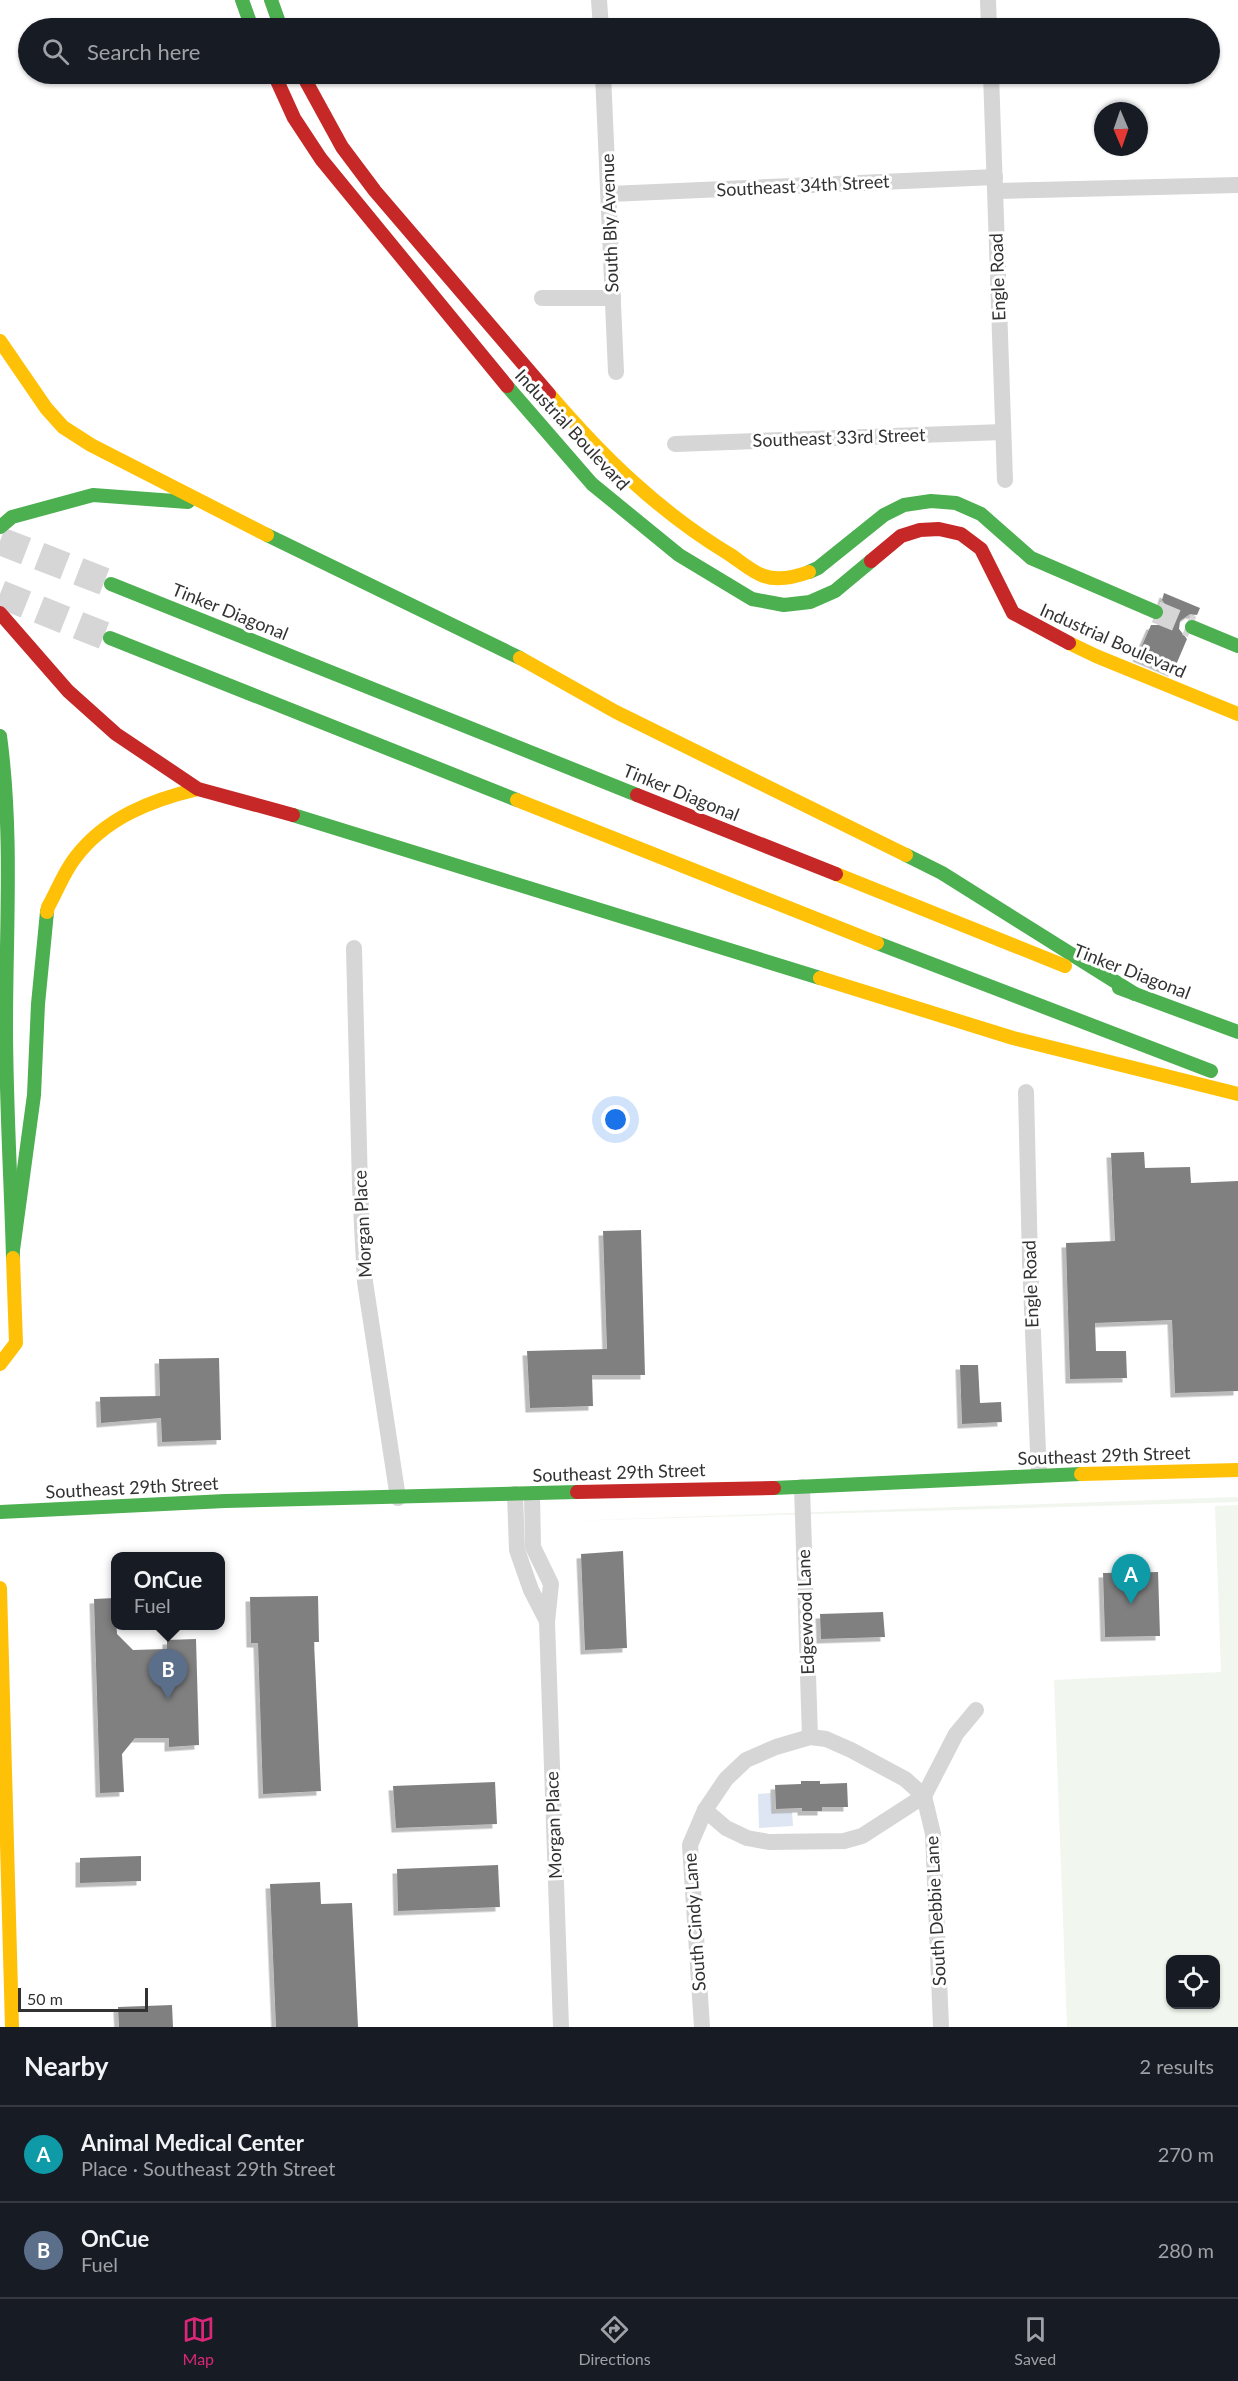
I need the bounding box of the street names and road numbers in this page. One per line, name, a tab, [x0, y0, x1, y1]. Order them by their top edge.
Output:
street label: South Bly Avenue	[596, 153, 622, 293]
street label: Southeast 34th Street	[716, 169, 891, 201]
street label: Engle Road	[984, 233, 1010, 321]
street label: Industrial Boulevard	[511, 364, 635, 494]
street label: Southeast 33rd Street	[752, 423, 926, 451]
street label: Tinker Diagonal	[169, 578, 292, 644]
street label: Industrial Boulevard	[1037, 598, 1190, 682]
street label: Tinker Diagonal	[620, 759, 743, 825]
street label: Tinker Diagonal	[1071, 939, 1194, 1003]
street label: Morgan Place	[348, 1170, 376, 1278]
street label: Engle Road	[1017, 1240, 1043, 1328]
street label: Southeast 29th Street	[1017, 1441, 1191, 1469]
street label: Southeast 29th Street	[532, 1458, 706, 1486]
street label: Southeast 29th Street	[45, 1471, 220, 1503]
street label: Edgewood Lane	[792, 1549, 818, 1675]
street label: Morgan Place	[540, 1771, 566, 1879]
street label: South Debbie Lane	[920, 1835, 950, 1987]
street label: South Cindy Lane	[678, 1852, 710, 1992]

